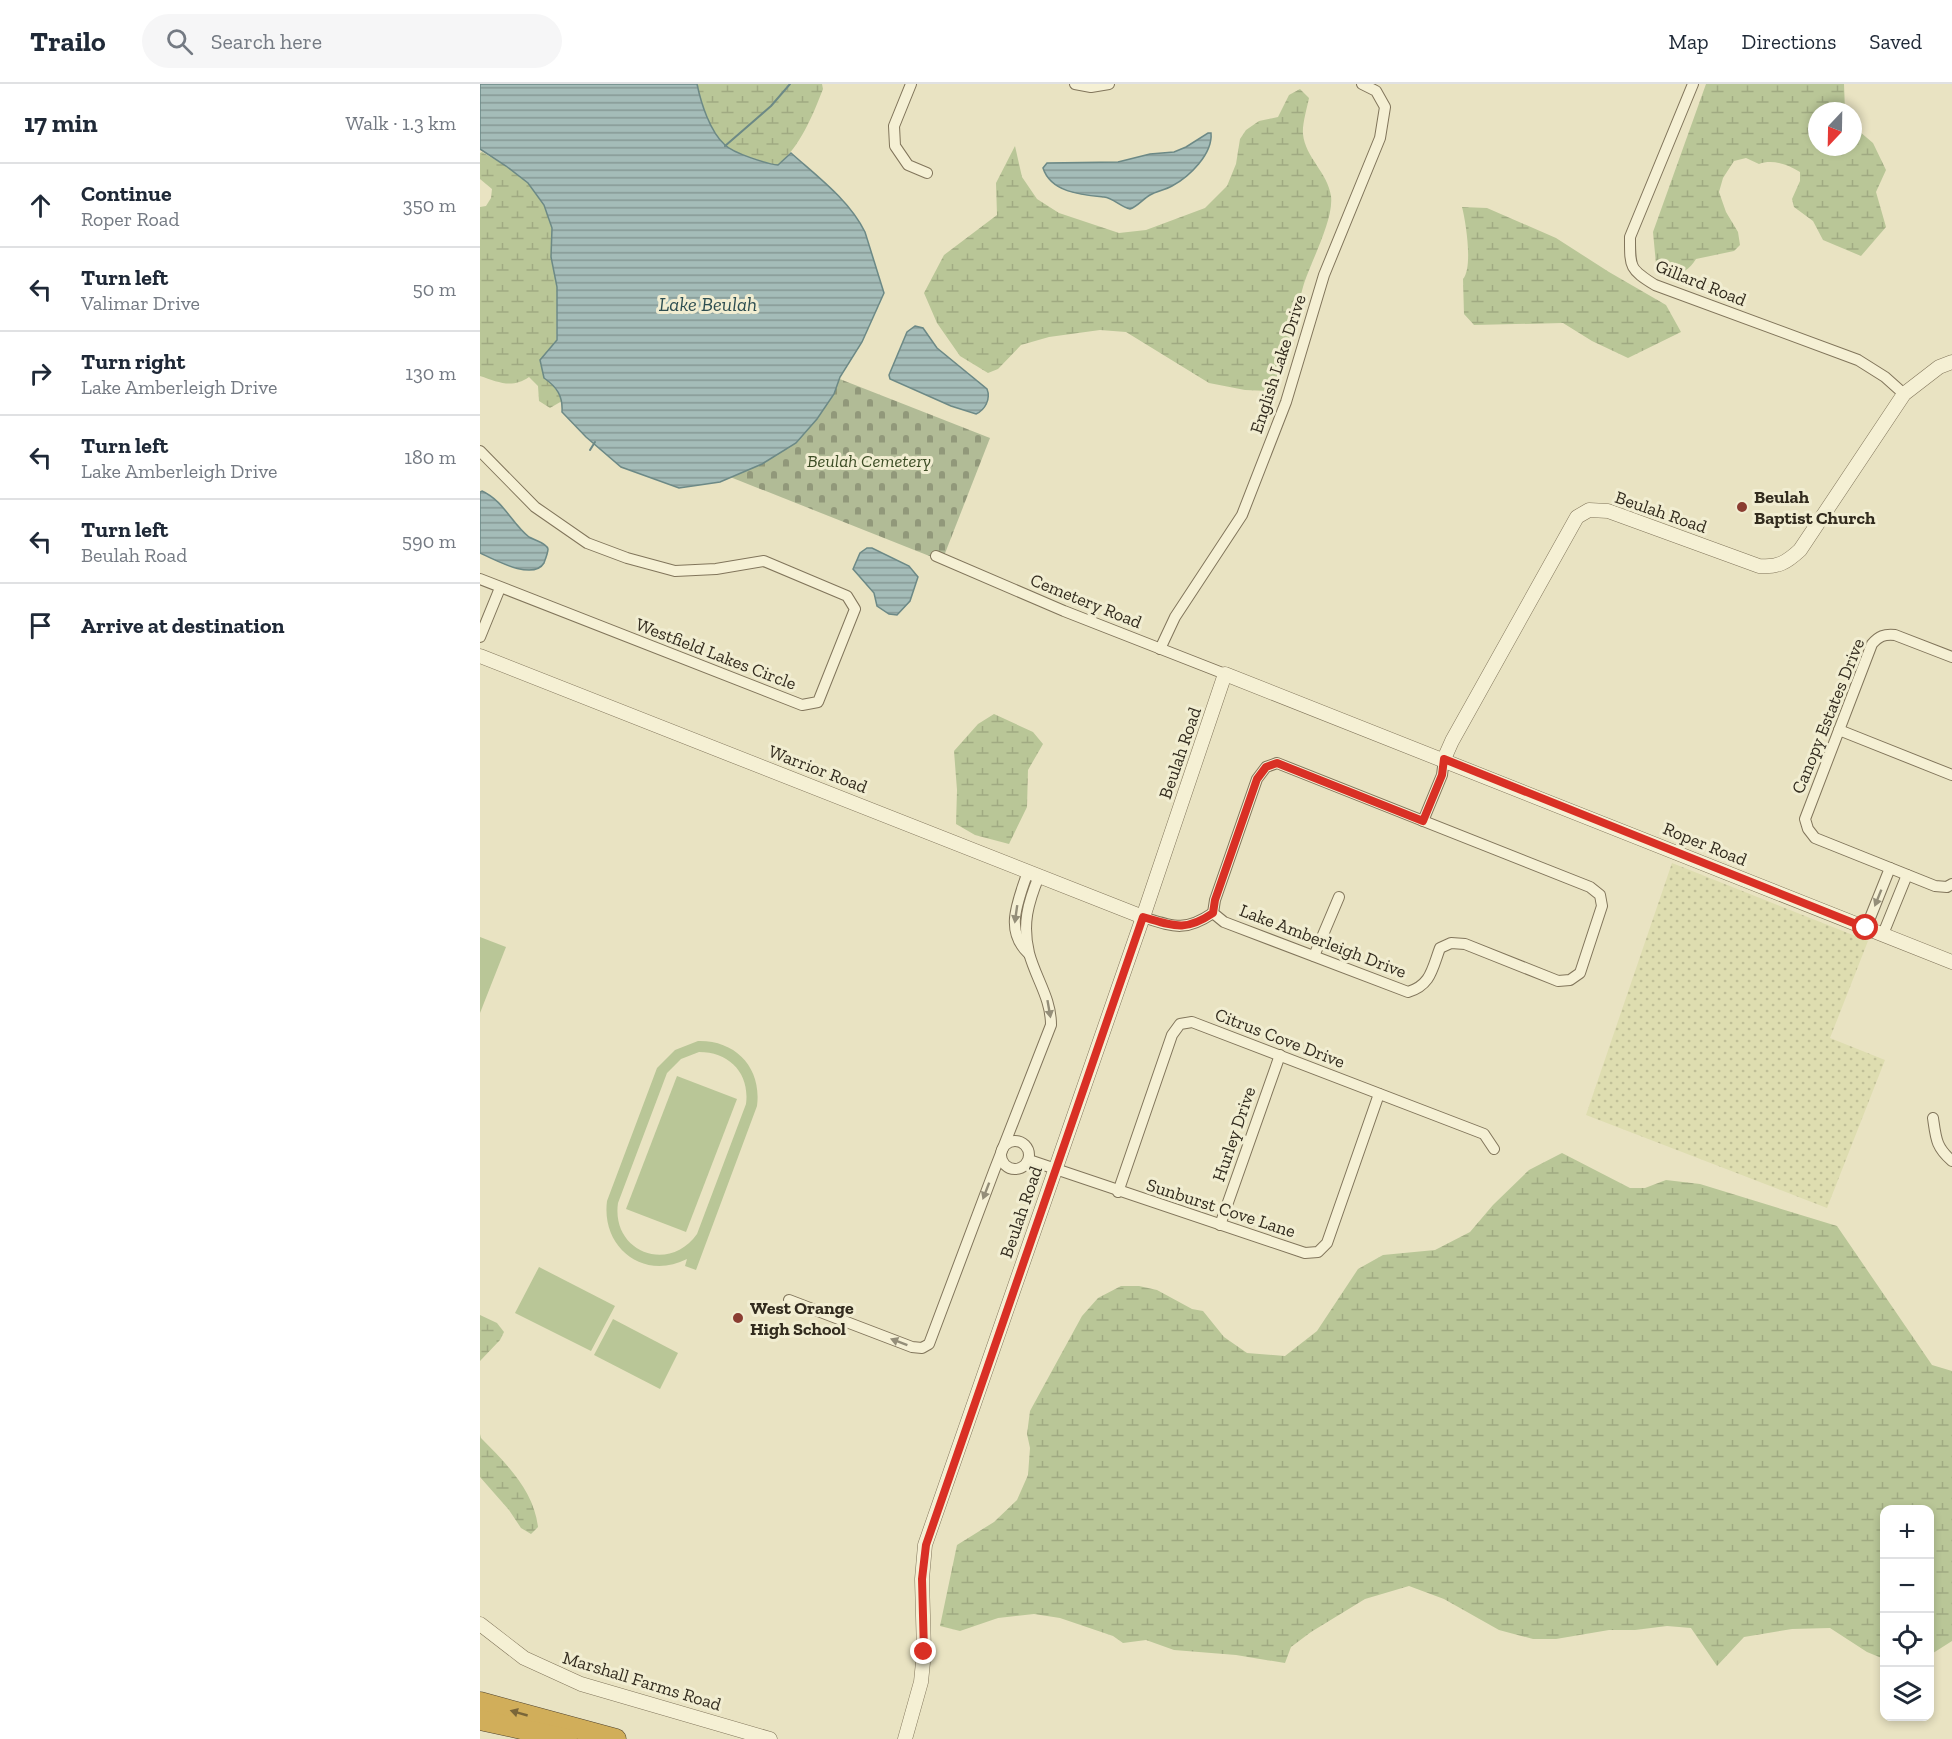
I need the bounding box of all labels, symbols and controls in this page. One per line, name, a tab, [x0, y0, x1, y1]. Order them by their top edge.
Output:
search box	[142, 14, 562, 68]
text: Trailo	[30, 25, 106, 58]
icon: search	[163, 25, 196, 58]
text: Search here	[211, 28, 322, 55]
text: Map	[1669, 29, 1709, 54]
text: Directions	[1742, 29, 1836, 54]
text: Saved	[1869, 29, 1922, 54]
north arrow	[1808, 102, 1862, 156]
text: 17 min	[24, 107, 98, 139]
text: Walk · 1.3 km	[345, 111, 456, 135]
text: Continue	[81, 180, 172, 207]
icon: ahead	[24, 189, 57, 222]
text: 350 m	[403, 193, 456, 217]
text: Roper Road	[81, 207, 179, 231]
street label: Gillard Road	[1652, 255, 1750, 311]
text: Turn left	[81, 264, 168, 291]
icon: left	[24, 273, 57, 306]
text: 50 m	[412, 277, 456, 301]
text: Valimar Drive	[81, 291, 200, 315]
water label: Lake Beulah	[659, 292, 757, 316]
street label: English Lake Drive	[1245, 292, 1311, 436]
text: Turn right	[81, 348, 185, 375]
icon: right	[24, 357, 57, 390]
text: 130 m	[405, 361, 456, 385]
text: Lake Amberleigh Drive	[81, 375, 277, 399]
text: Turn left	[81, 432, 168, 459]
icon: left	[24, 441, 57, 474]
text: 180 m	[404, 445, 456, 469]
park label: Beulah Cemetery	[807, 450, 931, 472]
text: Lake Amberleigh Drive	[81, 459, 277, 483]
street label: Beulah Road	[1612, 486, 1710, 538]
place label: Beulah Baptist Church	[1754, 486, 1876, 529]
marker: Beulah Baptist Church	[1735, 500, 1749, 514]
text: Turn left	[81, 516, 168, 543]
icon: left	[24, 525, 57, 558]
text: 590 m	[402, 529, 456, 553]
text: Beulah Road	[81, 543, 187, 567]
street label: Cemetery Road	[1027, 569, 1145, 633]
icon: arrive	[24, 609, 57, 642]
text: Arrive at destination	[81, 612, 284, 639]
street label: Westfield Lakes Circle	[633, 613, 799, 695]
street label: Canopy Estates Drive	[1787, 635, 1869, 797]
street label: Beulah Road	[1154, 704, 1206, 802]
street label: Warrior Road	[765, 740, 871, 798]
street label: Roper Road	[1660, 817, 1750, 871]
one-way arrow	[1873, 889, 1883, 907]
street label: Lake Amberleigh Drive	[1237, 899, 1409, 983]
one-way arrow	[1011, 905, 1020, 924]
route start	[1852, 914, 1878, 940]
one-way arrow	[1045, 1000, 1054, 1019]
street label: Citrus Cove Drive	[1212, 1003, 1348, 1073]
street label: Hurley Drive	[1207, 1084, 1261, 1184]
street label: Beulah Road	[995, 1163, 1047, 1261]
street label: Sunburst Cove Lane	[1144, 1174, 1298, 1242]
one-way arrow	[981, 1182, 990, 1200]
place label: West Orange High School	[750, 1297, 854, 1340]
marker: West Orange High School	[731, 1311, 745, 1325]
one-way arrow	[890, 1337, 908, 1347]
map controls	[1880, 1505, 1934, 1721]
button: +	[1880, 1505, 1934, 1559]
button: −	[1880, 1559, 1934, 1613]
button: locate	[1880, 1613, 1934, 1667]
route end	[910, 1638, 936, 1664]
street label: Marshall Farms Road	[560, 1646, 724, 1716]
button: layers	[1880, 1667, 1934, 1721]
one-way arrow	[510, 1707, 528, 1717]

